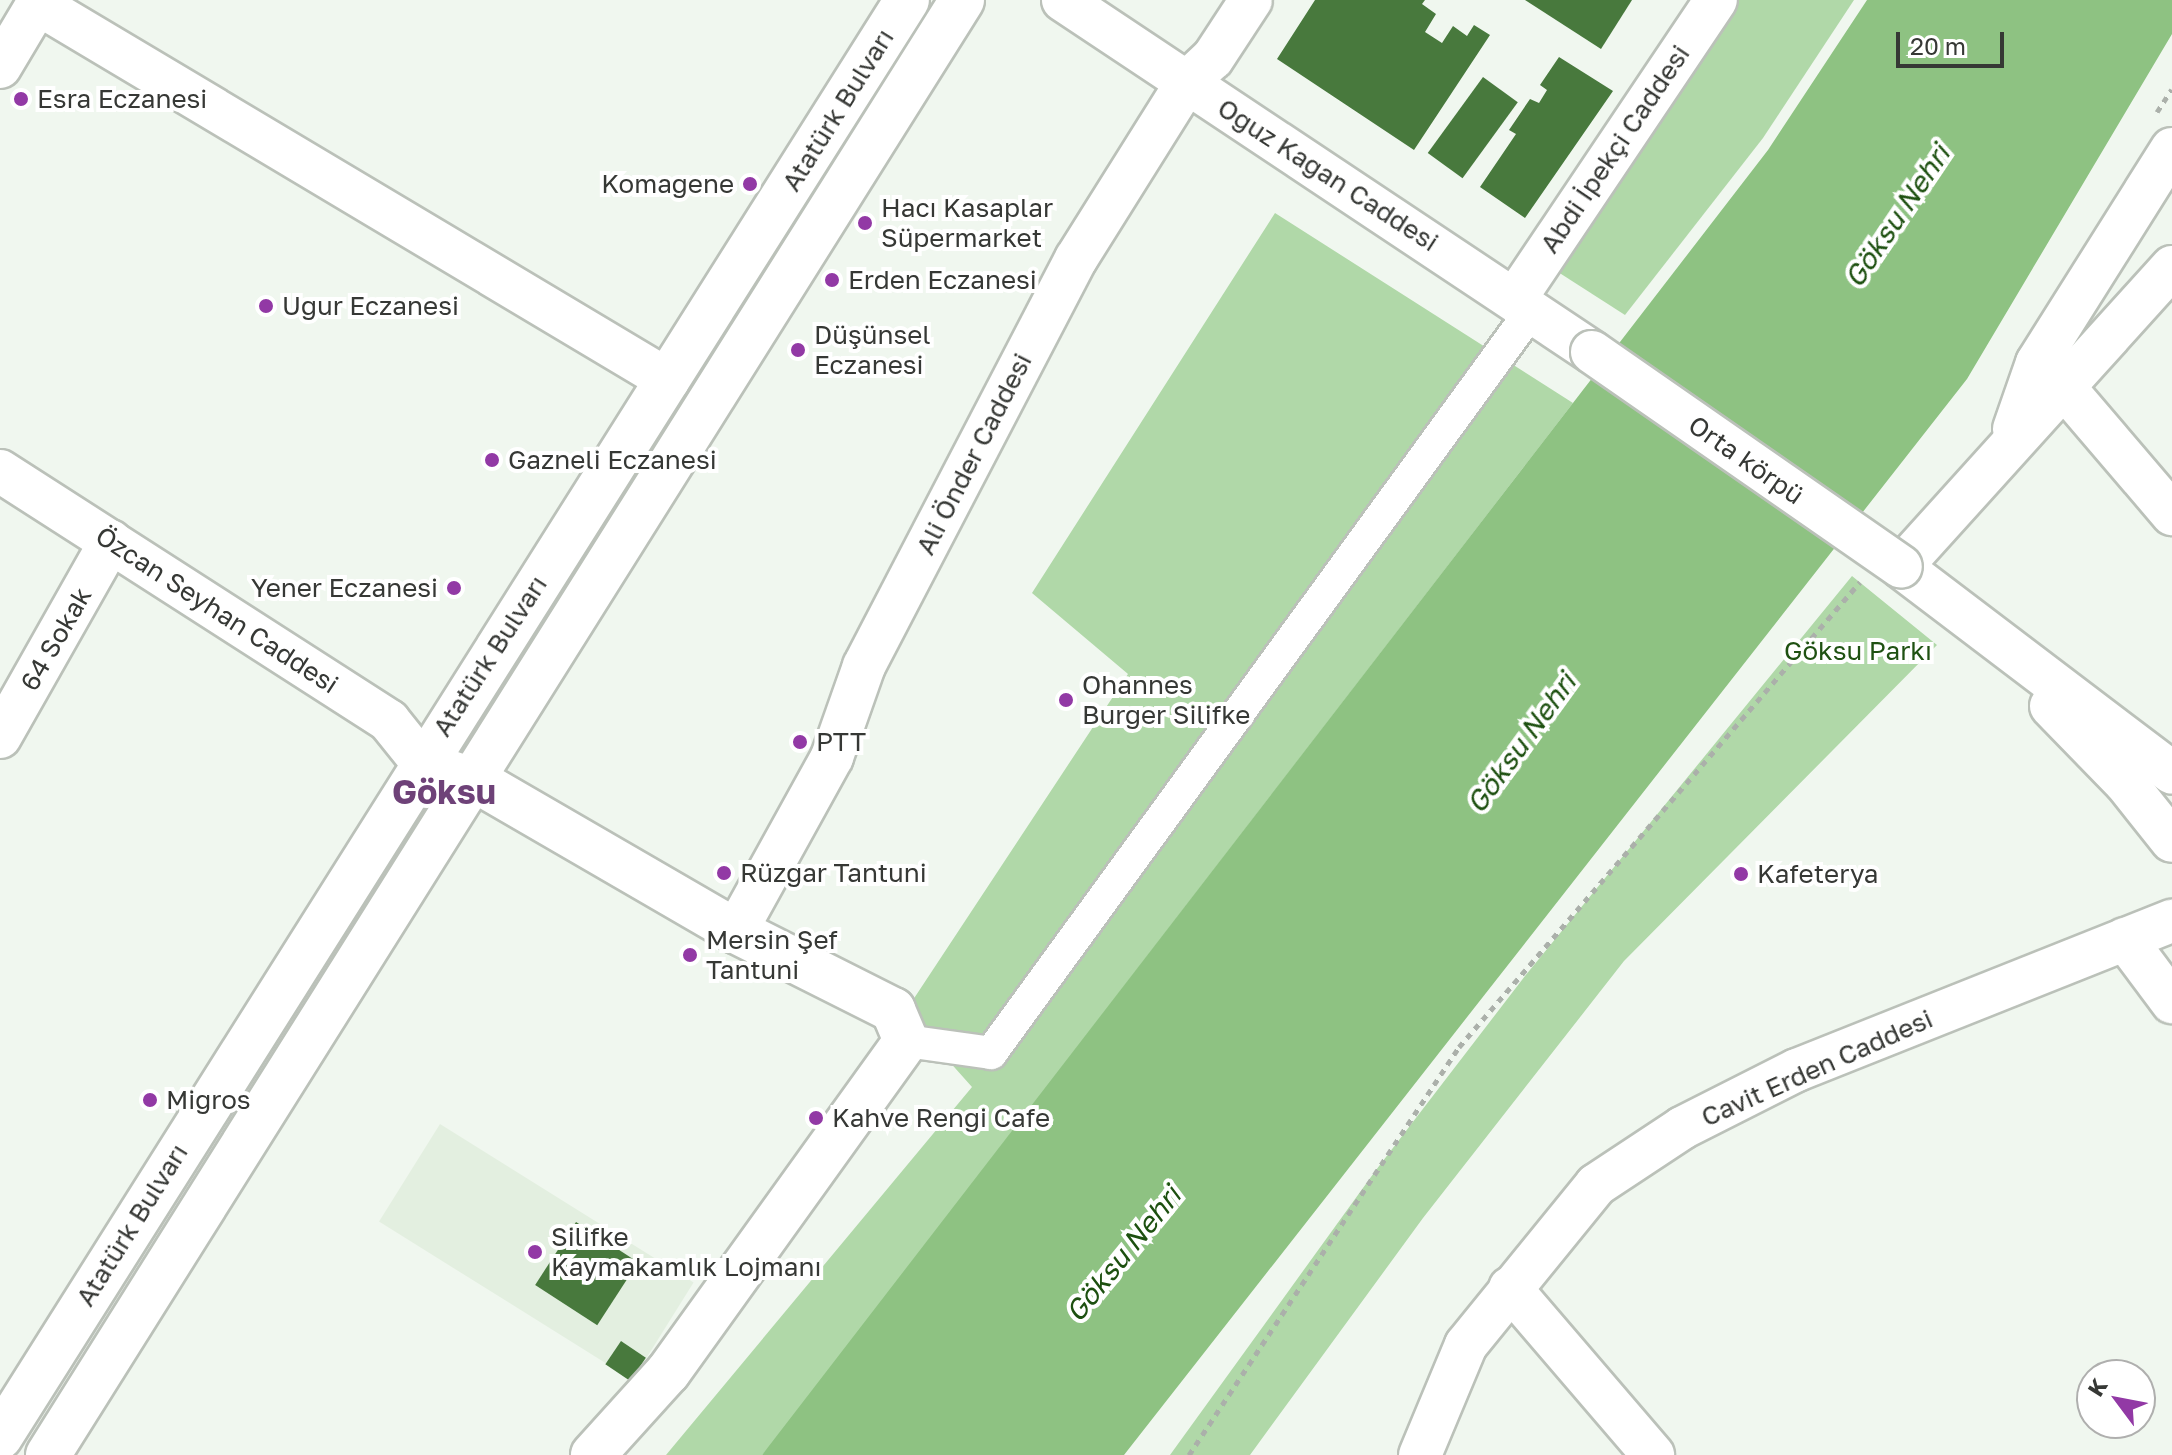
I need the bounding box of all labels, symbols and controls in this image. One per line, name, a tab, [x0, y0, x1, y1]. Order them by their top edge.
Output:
scale bar	[1900, 16, 2008, 66]
street label: Atatürk Bulvarı	[776, 23, 900, 197]
text: 20 m	[1910, 31, 1966, 60]
street label: Abdi İpekçi Caddesi	[1534, 39, 1696, 259]
place label: Esra Eczanesi	[37, 83, 207, 115]
marker: Esra Eczanesi	[12, 90, 30, 108]
street label: Oğuz Kağan Caddesi	[1212, 92, 1444, 258]
water label: Göksu Nehri	[1837, 138, 1957, 294]
place label: Komagene	[601, 168, 734, 200]
marker: Komagene	[741, 175, 759, 193]
place label: Hacı Kasaplar Süpermarket	[881, 192, 1053, 254]
marker: Hacı Kasaplar Süpermarket	[856, 214, 874, 232]
place label: Erden Eczanesi	[848, 264, 1037, 296]
marker: Erden Eczanesi	[823, 271, 841, 289]
place label: Uğur Eczanesi	[282, 290, 459, 322]
marker: Uğur Eczanesi	[257, 297, 275, 315]
place label: Düşünsel Eczanesi	[814, 319, 931, 380]
marker: Düşünsel Eczanesi	[789, 341, 807, 359]
street label: Ali Önder Caddesi	[910, 348, 1038, 560]
street label: Orta körpü	[1683, 409, 1809, 511]
place label: Gazneli Eczanesi	[508, 444, 717, 476]
marker: Gazneli Eczanesi	[483, 451, 501, 469]
street label: Özcan Seyhan Caddesi	[90, 520, 344, 700]
street label: Atatürk Bulvarı	[426, 570, 554, 742]
place label: Yener Eczanesi	[251, 572, 438, 604]
marker: Yener Eczanesi	[445, 579, 463, 597]
street label: 64 Sokak	[14, 582, 98, 696]
park label: Göksu Parkı	[1784, 635, 1932, 667]
water label: Göksu Nehri	[1459, 667, 1583, 819]
place label: Ohannes Burger Silifke	[1082, 669, 1250, 730]
marker: Ohannes Burger Silifke	[1057, 691, 1075, 709]
place label: PTT	[816, 726, 866, 758]
marker: PTT	[791, 733, 809, 751]
district label: Göksu	[392, 772, 496, 812]
place label: Rüzgar Tantuni	[740, 857, 927, 889]
place label: Kafeterya	[1757, 858, 1879, 890]
marker: Rüzgar Tantuni	[715, 864, 733, 882]
marker: Kafeterya	[1732, 865, 1750, 883]
place label: Mersin Şef Tantuni	[706, 924, 838, 986]
marker: Mersin Şef Tantuni	[681, 946, 699, 964]
street label: Cavit Erden Caddesi	[1697, 1003, 1937, 1133]
place label: Migros	[166, 1084, 251, 1116]
marker: Migros	[141, 1091, 159, 1109]
place label: Kahve Rengi Cafe	[832, 1102, 1050, 1134]
marker: Kahve Rengi Cafe	[807, 1109, 825, 1127]
street label: Atatürk Bulvarı	[70, 1138, 194, 1312]
water label: Göksu Nehri	[1058, 1180, 1188, 1328]
place label: Silifke Kaymakamlık Lojmanı	[551, 1221, 822, 1282]
marker: Silifke Kaymakamlık Lojmanı	[526, 1243, 544, 1261]
north arrow	[2076, 1359, 2156, 1439]
text: K	[2081, 1373, 2113, 1401]

